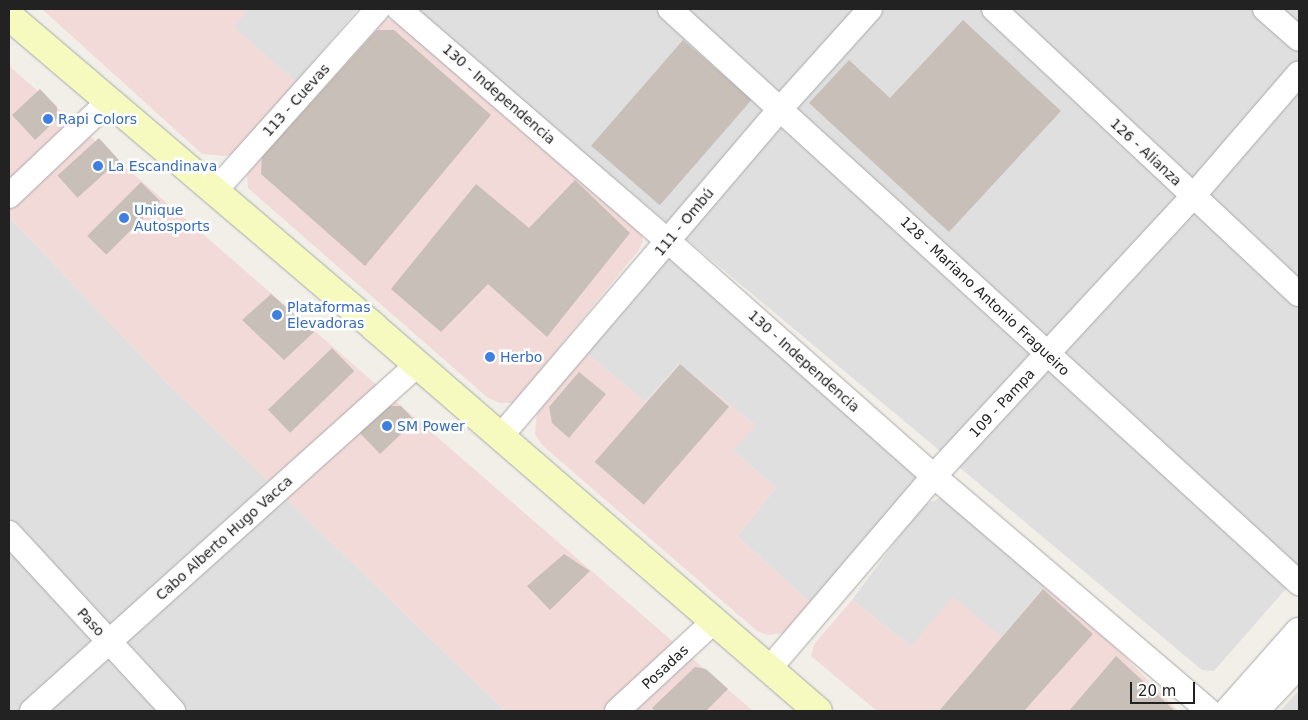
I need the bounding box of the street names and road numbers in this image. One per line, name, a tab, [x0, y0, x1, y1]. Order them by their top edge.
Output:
street label: 130 - Independencia	[439, 40, 559, 148]
street label: 113 - Cuevas	[259, 60, 333, 140]
street label: 126 - Alianza	[1107, 115, 1185, 189]
street label: 111 - Ombú	[651, 185, 717, 259]
street label: 128 - Mariano Antonio Fragueiro	[897, 213, 1073, 379]
street label: 130 - Independencia	[745, 307, 863, 415]
street label: 109 - Pampa	[966, 365, 1038, 441]
street label: Cabo Alberto Hugo Vacca	[152, 472, 296, 604]
street label: Paso	[74, 604, 108, 640]
street label: Posadas	[638, 641, 692, 693]

